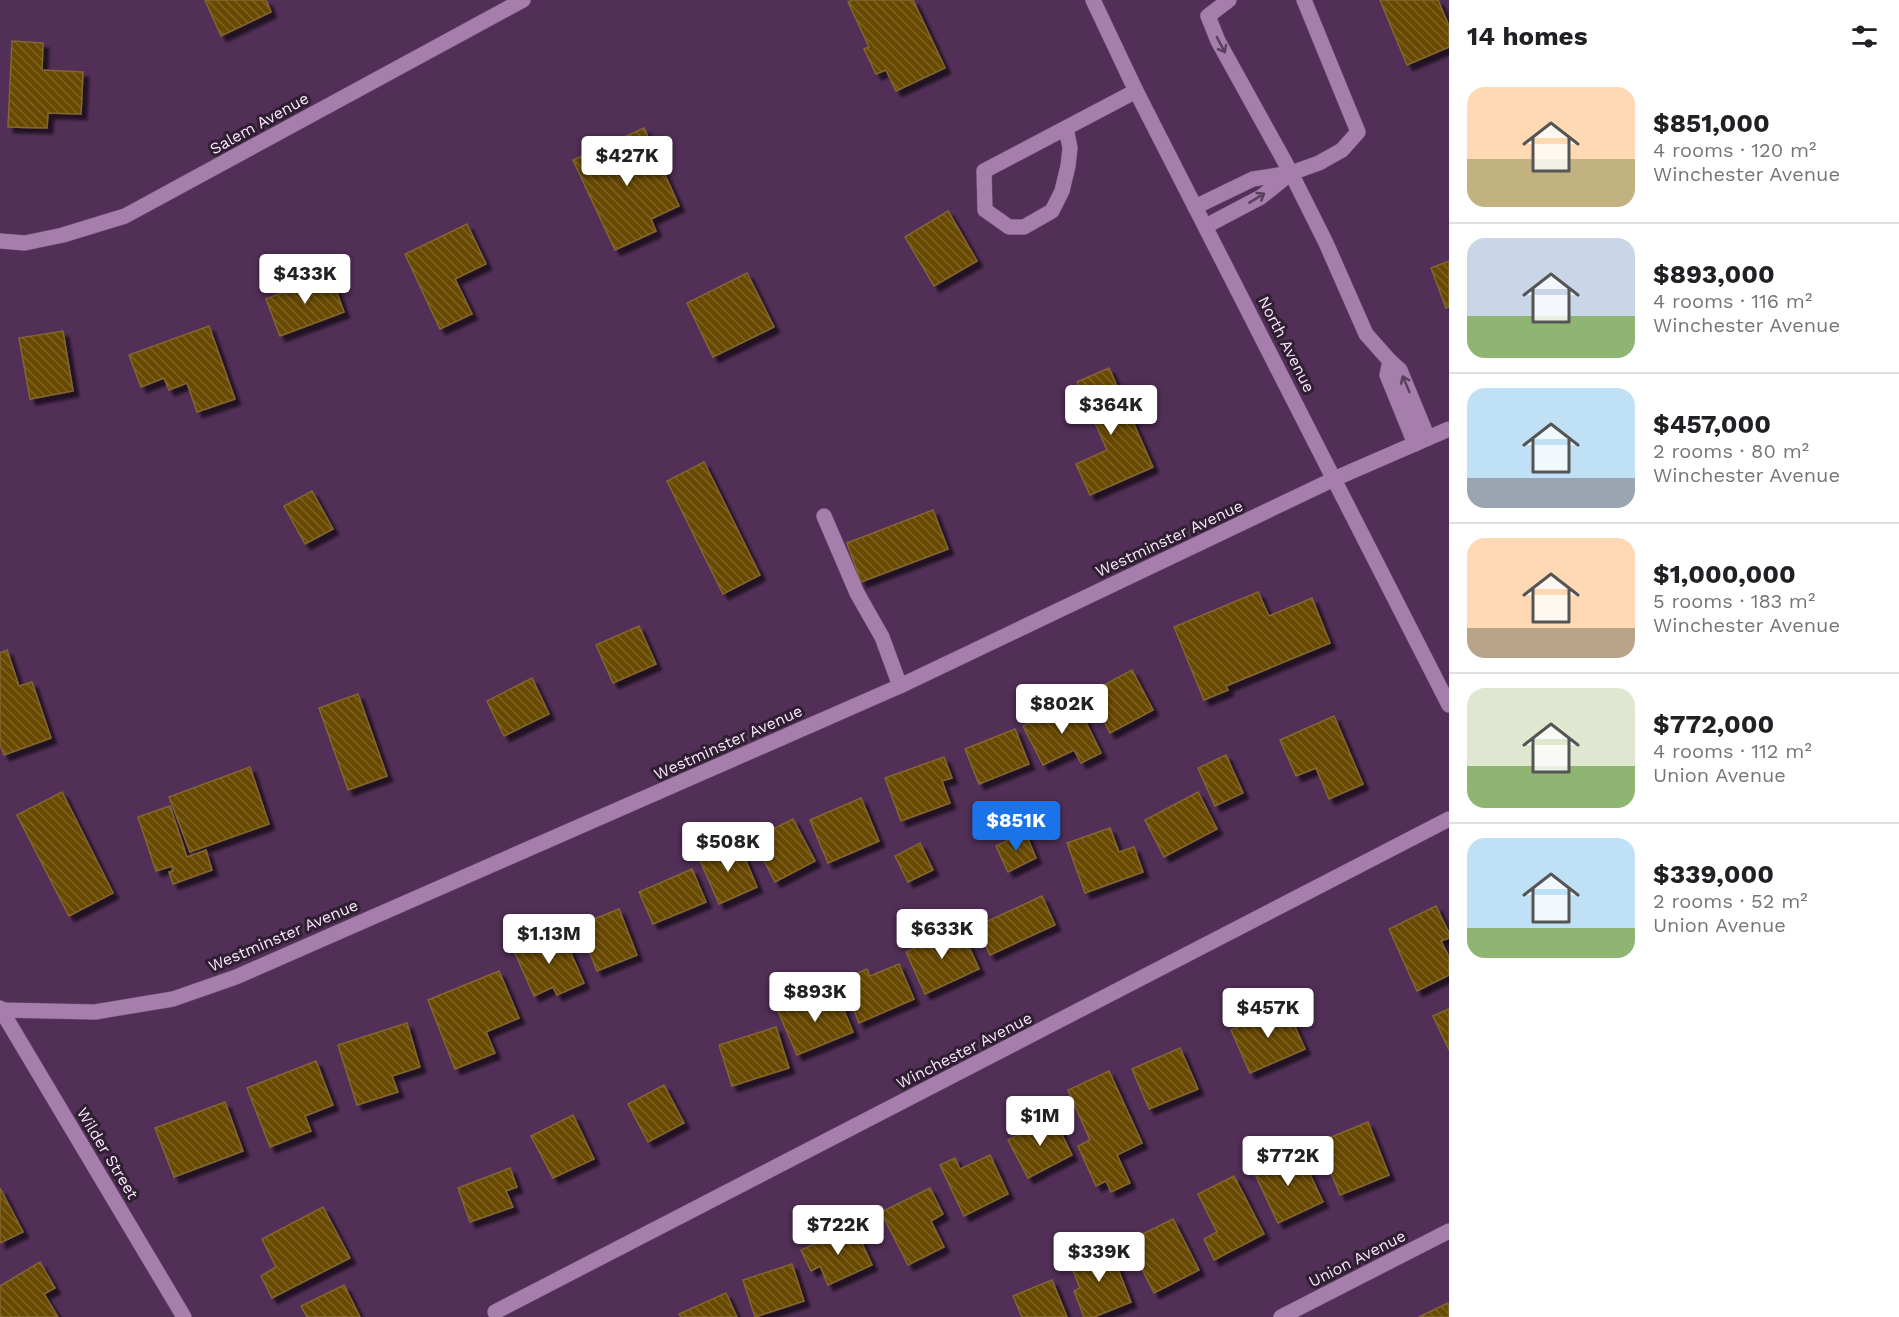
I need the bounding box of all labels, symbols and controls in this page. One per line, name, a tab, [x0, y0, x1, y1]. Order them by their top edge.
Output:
icon: filters	[1848, 20, 1881, 53]
text: 14 homes	[1467, 21, 1588, 51]
one-way arrow	[1215, 36, 1227, 53]
street label: Salem Avenue	[207, 88, 312, 158]
text: $851,000	[1653, 108, 1770, 138]
icon: home	[1515, 111, 1587, 183]
pin: $427K	[585, 136, 669, 187]
text: 4 rooms · 120 m²	[1653, 138, 1816, 162]
text: $427K	[595, 143, 659, 167]
text: Winchester Avenue	[1653, 162, 1840, 186]
one-way arrow	[1248, 192, 1265, 204]
pin: $433K	[263, 254, 347, 305]
text: $893,000	[1653, 259, 1775, 289]
text: $433K	[273, 261, 337, 285]
icon: home	[1515, 262, 1587, 334]
text: 4 rooms · 116 m²	[1653, 289, 1812, 313]
street label: North Avenue	[1254, 293, 1319, 395]
text: Winchester Avenue	[1653, 313, 1840, 337]
one-way arrow	[1400, 375, 1411, 394]
pin: $364K	[1069, 385, 1153, 436]
text: $364K	[1079, 392, 1143, 416]
text: $457,000	[1653, 409, 1771, 439]
icon: home	[1515, 412, 1587, 484]
text: 2 rooms · 80 m²	[1653, 439, 1809, 463]
text: Winchester Avenue	[1653, 463, 1840, 487]
street label: Westminster Avenue	[1092, 496, 1246, 581]
text: $1,000,000	[1653, 559, 1796, 589]
icon: home	[1515, 562, 1587, 634]
text: 5 rooms · 183 m²	[1653, 589, 1815, 613]
text: Winchester Avenue	[1653, 613, 1840, 637]
pin: $802K	[1020, 684, 1104, 735]
text: $802K	[1030, 691, 1094, 715]
street label: Westminster Avenue	[651, 701, 805, 784]
text: $772,000	[1653, 709, 1774, 739]
icon: home	[1515, 712, 1587, 784]
text: 4 rooms · 112 m²	[1653, 739, 1812, 763]
text: Union Avenue	[1653, 763, 1786, 787]
pin: $851K	[974, 801, 1058, 852]
text: $851K	[986, 808, 1046, 832]
pin: $508K	[686, 822, 770, 873]
text: $508K	[696, 829, 760, 853]
text: $339,000	[1653, 859, 1774, 889]
icon: home	[1515, 862, 1587, 934]
text: 2 rooms · 52 m²	[1653, 889, 1808, 913]
street label: Westminster Avenue	[206, 895, 361, 976]
pin: $633K	[900, 909, 984, 960]
text: Union Avenue	[1653, 913, 1786, 937]
pin: $1.13M	[500, 914, 598, 965]
text: $633K	[911, 916, 973, 940]
text: $1.13M	[517, 921, 581, 945]
pin: $893K	[773, 972, 857, 1023]
text: $893K	[783, 979, 847, 1003]
pin: $457K	[1226, 988, 1310, 1039]
text: $457K	[1237, 995, 1299, 1019]
street label: Winchester Avenue	[893, 1008, 1035, 1093]
pin: $1M	[1011, 1096, 1069, 1147]
text: $1M	[1020, 1103, 1060, 1127]
street label: Wilder Street	[73, 1104, 143, 1203]
pin: $772K	[1246, 1136, 1330, 1187]
text: $772K	[1257, 1143, 1319, 1167]
pin: $722K	[796, 1205, 880, 1256]
text: $722K	[807, 1212, 869, 1236]
street label: Union Avenue	[1306, 1226, 1409, 1291]
pin: $339K	[1057, 1232, 1141, 1283]
text: $339K	[1068, 1239, 1130, 1263]

